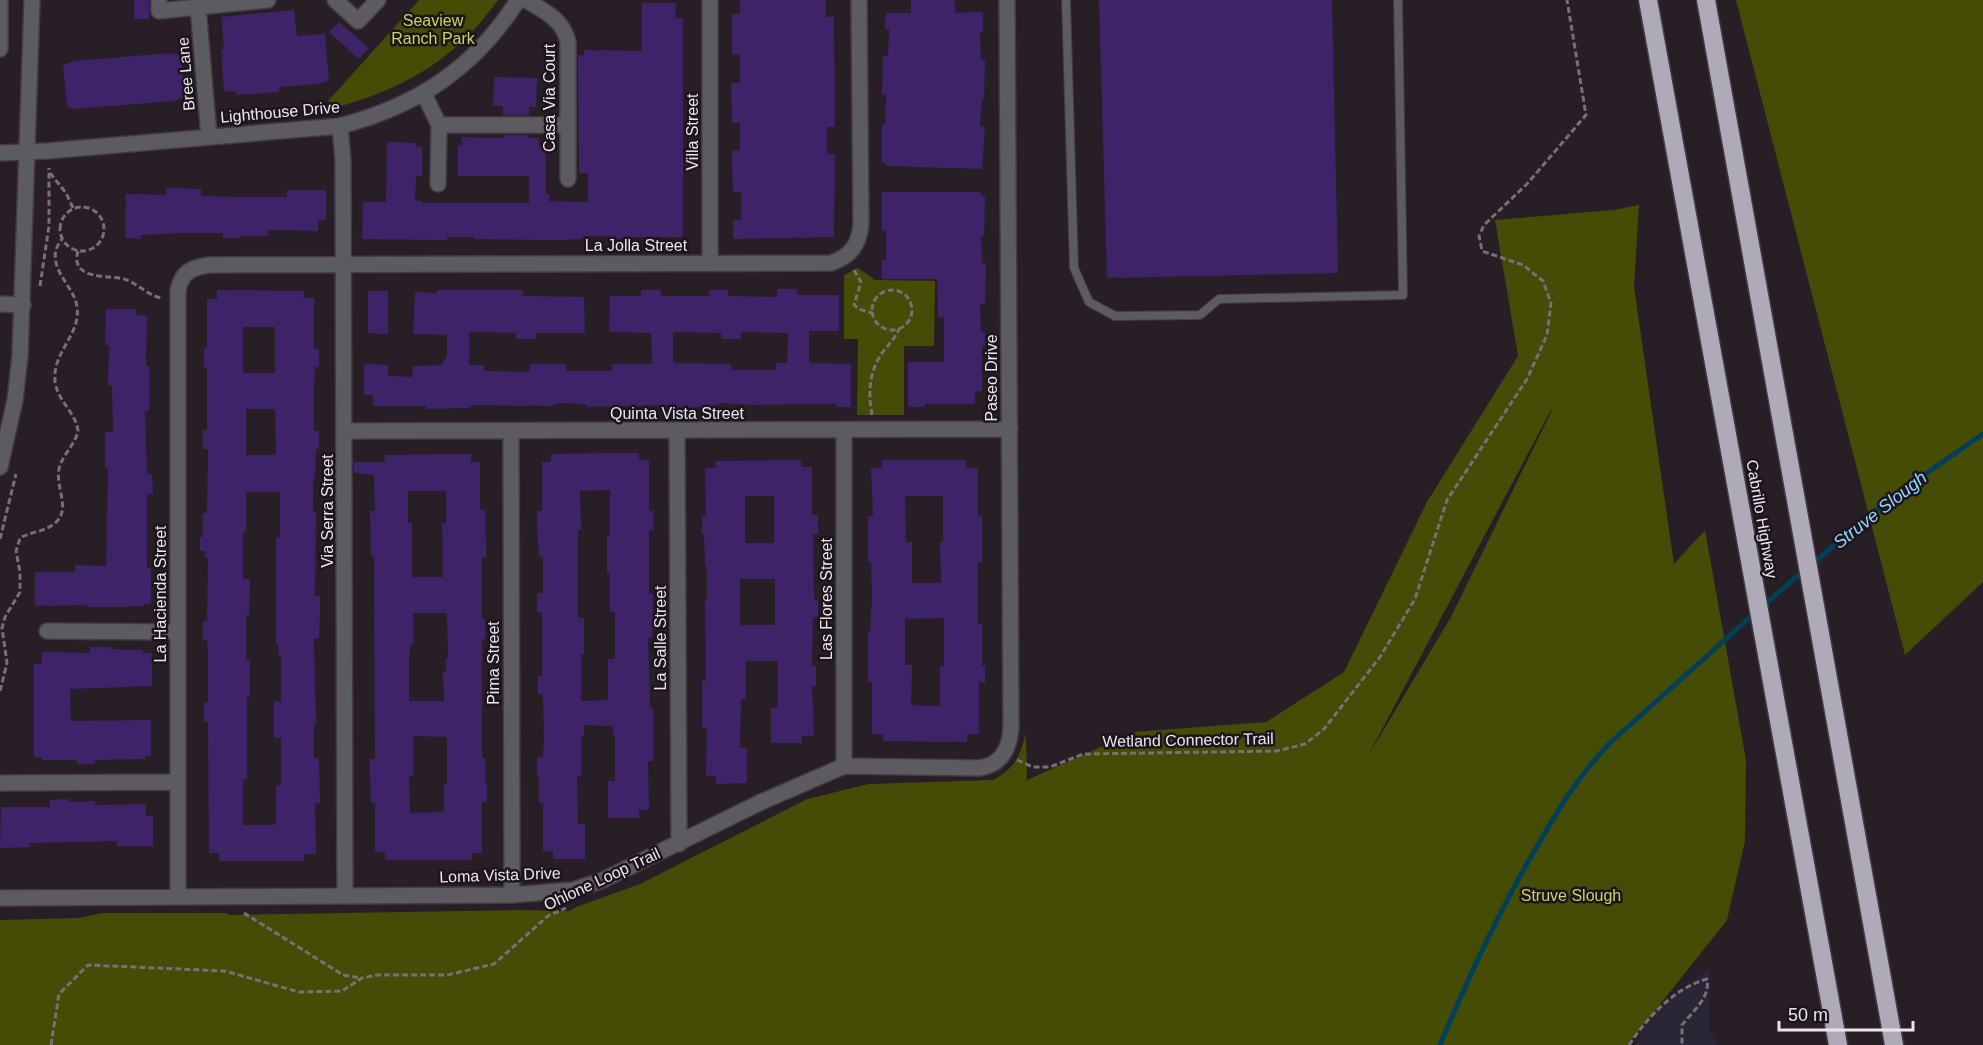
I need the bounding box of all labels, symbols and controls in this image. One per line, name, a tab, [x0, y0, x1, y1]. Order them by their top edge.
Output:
park label: Seaview Ranch Park	[391, 12, 476, 47]
street label: Bree Lane	[174, 36, 198, 112]
street label: Casa Via Court	[541, 43, 558, 152]
street label: Villa Street	[684, 93, 701, 171]
street label: Lighthouse Drive	[219, 98, 341, 126]
street label: La Jolla Street	[585, 237, 688, 254]
street label: Paseo Drive	[983, 334, 1000, 422]
street label: Quinta Vista Street	[610, 405, 745, 422]
street label: Via Serra Street	[319, 454, 336, 568]
street label: Cabrillo Highway	[1743, 458, 1781, 580]
water label: Struve Slough	[1829, 467, 1931, 553]
street label: La Hacienda Street	[152, 525, 169, 662]
street label: Las Flores Street	[818, 538, 835, 660]
street label: La Salle Street	[652, 585, 669, 690]
street label: Pima Street	[485, 621, 502, 705]
street label: Wetland Connector Trail	[1102, 730, 1274, 750]
street label: Ohlone Loop Trail	[541, 845, 663, 913]
street label: Loma Vista Drive	[439, 864, 561, 886]
park label: Struve Slough	[1521, 887, 1621, 904]
scale bar	[1779, 994, 1912, 1032]
text: 50 m	[1788, 1005, 1828, 1025]

